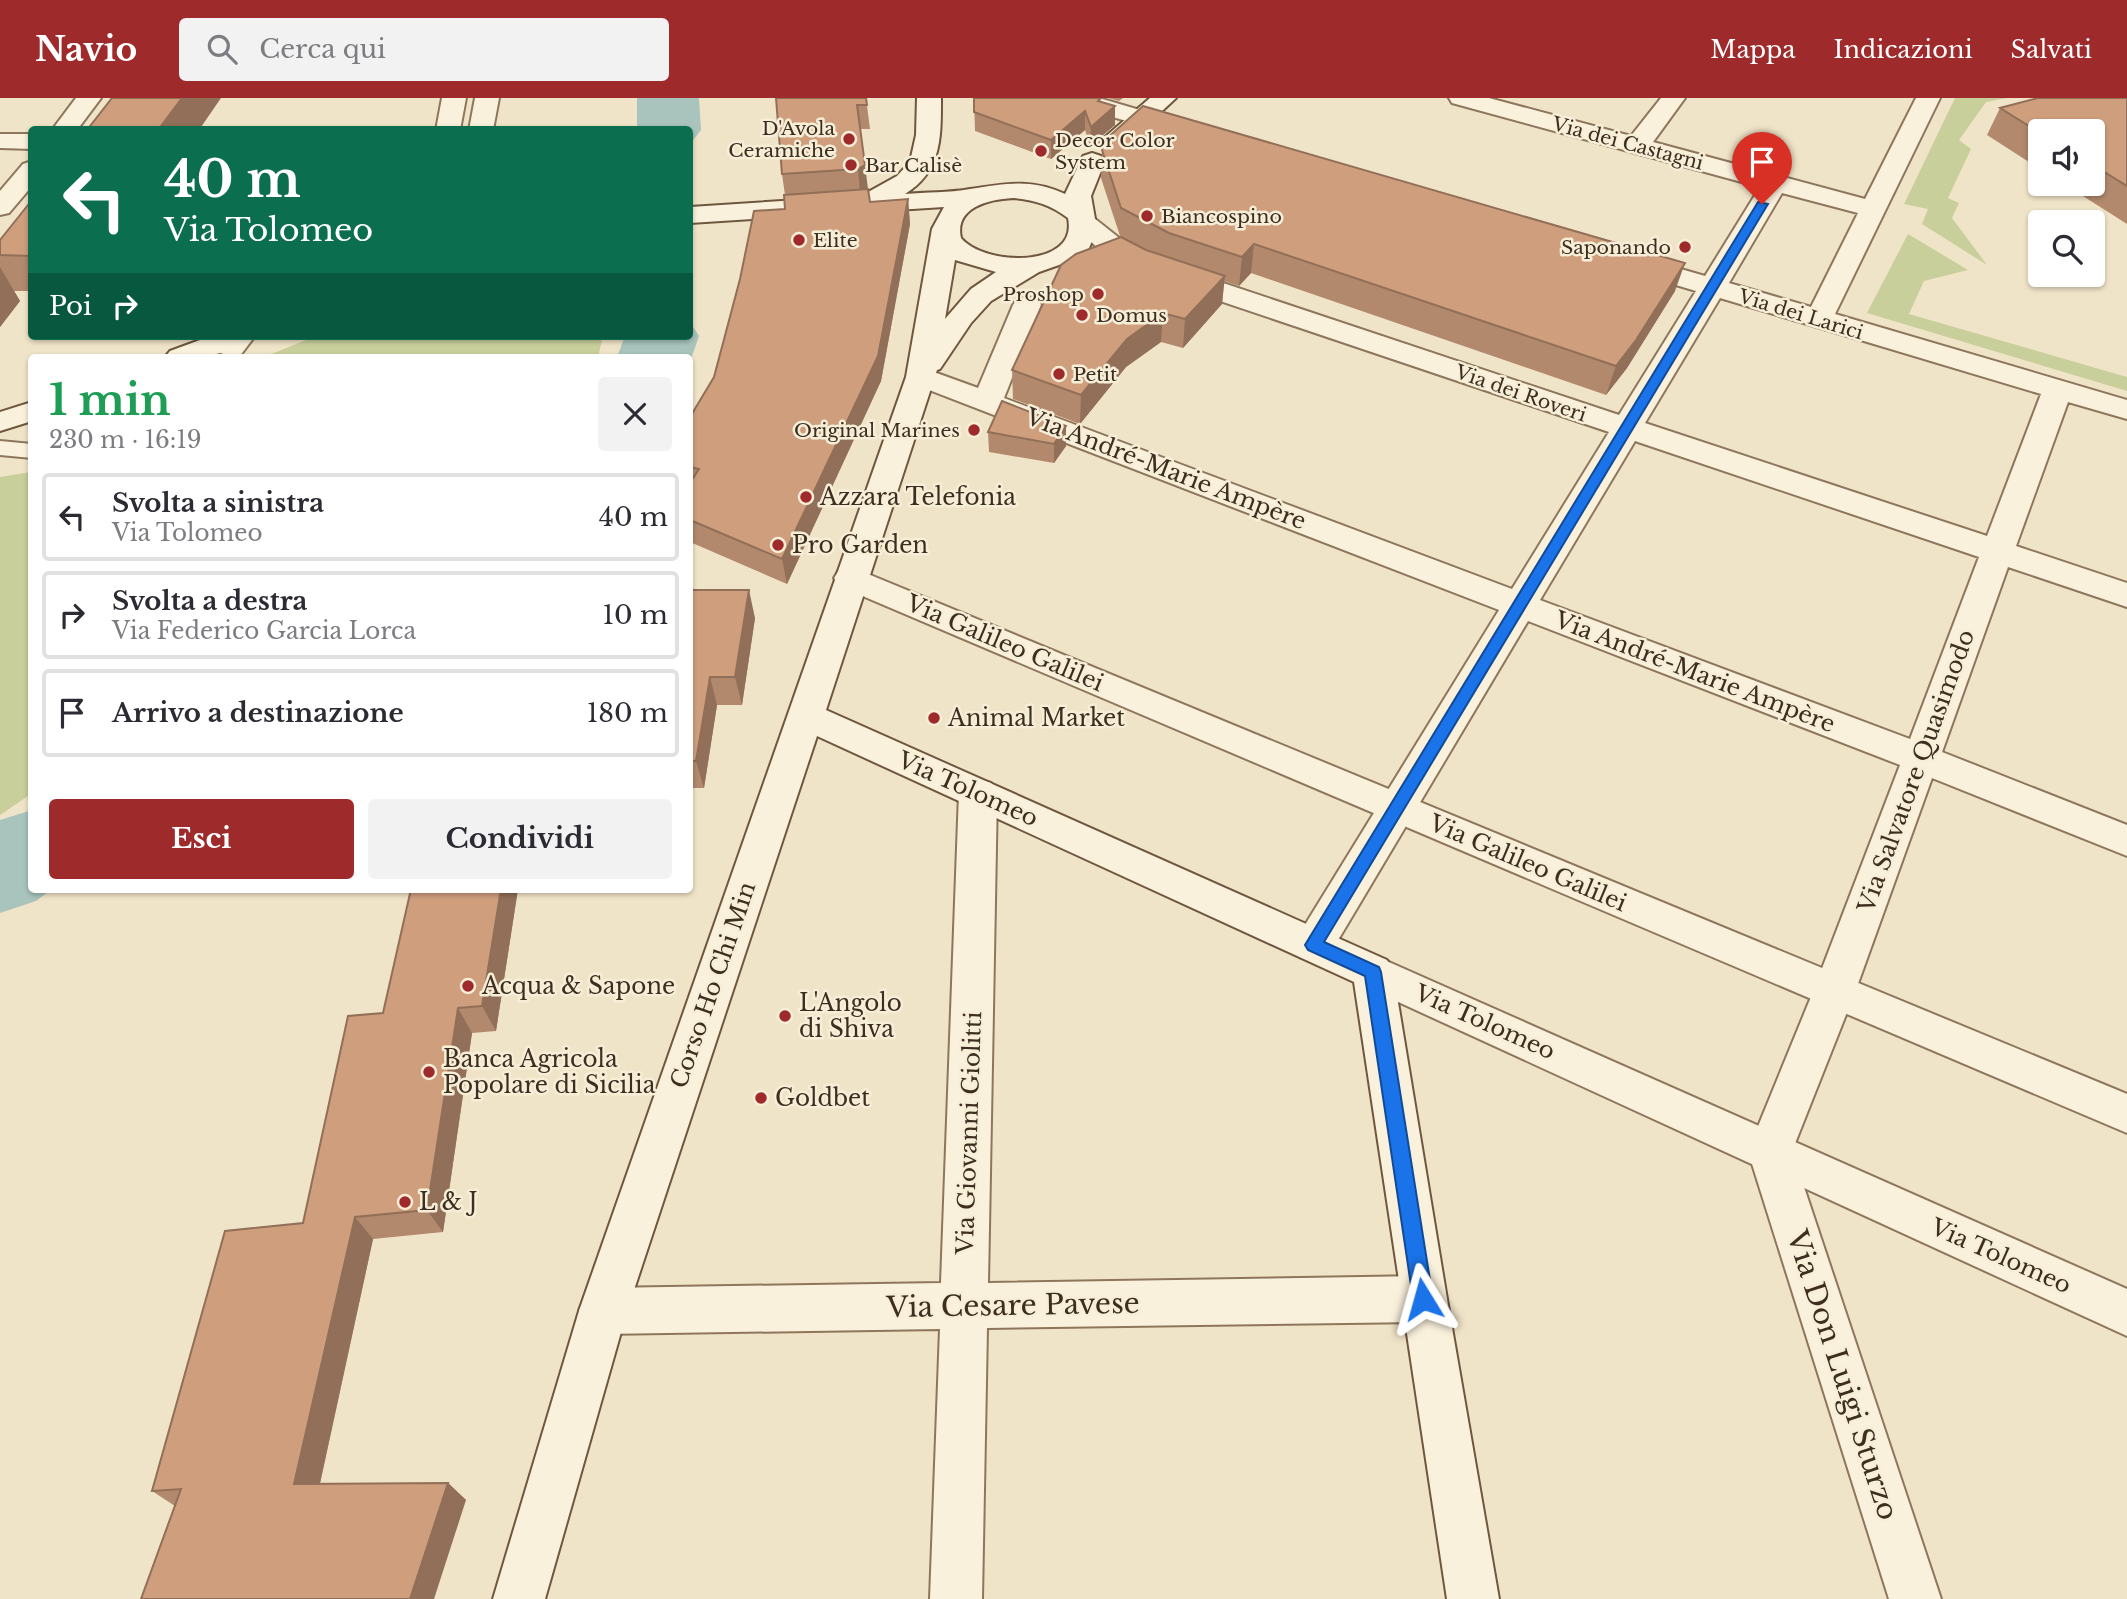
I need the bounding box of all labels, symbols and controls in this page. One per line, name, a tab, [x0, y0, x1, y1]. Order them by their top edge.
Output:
search box	[179, 18, 669, 81]
text: Navio	[35, 29, 137, 70]
icon: search	[203, 30, 241, 68]
text: Cerca qui	[259, 33, 386, 65]
text: Mappa	[1710, 35, 1796, 64]
text: Indicazioni	[1834, 35, 1973, 64]
text: Salvati	[2011, 35, 2092, 64]
street label: Via dei Castagni	[1549, 112, 1707, 175]
place label: D'Avola Ceramiche	[728, 117, 835, 162]
map controls	[2028, 119, 2105, 287]
button: sound	[2028, 119, 2105, 196]
place label: Decor Color System	[1055, 129, 1175, 174]
marker: D'Avola Ceramiche	[841, 131, 857, 147]
pin	[1732, 132, 1792, 204]
marker: Decor Color System	[1033, 143, 1049, 159]
icon: arrive	[1743, 143, 1781, 181]
text: 40 m	[164, 149, 301, 210]
icon: left	[49, 154, 140, 245]
place label: Bar Calisè	[865, 154, 962, 177]
marker: Bar Calisè	[843, 157, 859, 173]
place label: Biancospino	[1161, 205, 1282, 228]
marker: Biancospino	[1139, 208, 1155, 224]
text: Via Tolomeo	[164, 210, 373, 250]
button: search	[2028, 210, 2105, 287]
place label: Elite	[813, 229, 858, 252]
marker: Elite	[791, 232, 807, 248]
place label: Saponando	[1561, 236, 1671, 259]
marker: Saponando	[1677, 239, 1693, 255]
place label: Proshop	[1003, 283, 1084, 306]
street label: Via dei Larici	[1735, 284, 1866, 345]
marker: Proshop	[1090, 286, 1106, 302]
icon: right	[106, 287, 144, 325]
text: Poi	[49, 290, 92, 322]
place label: Domus	[1096, 304, 1167, 327]
marker: Domus	[1074, 307, 1090, 323]
street label: Via dei Roveri	[1451, 360, 1590, 427]
place label: Petit	[1073, 363, 1118, 386]
marker: Petit	[1051, 366, 1067, 382]
text: 1 min	[49, 374, 171, 426]
button: close	[598, 377, 672, 451]
street label: Via André-Marie Ampère	[1021, 402, 1310, 535]
place label: Original Marines	[794, 419, 960, 442]
marker: Original Marines	[966, 422, 982, 438]
text: 230 m · 16:19	[49, 426, 201, 454]
place label: Azzara Telefonia	[819, 483, 1016, 511]
text: Svolta a sinistra	[112, 487, 324, 519]
marker: Azzara Telefonia	[798, 489, 814, 505]
icon: left	[53, 498, 91, 536]
text: 40 m	[599, 501, 668, 533]
text: Via Tolomeo	[112, 519, 262, 547]
place label: Pro Garden	[792, 531, 928, 559]
marker: Pro Garden	[770, 537, 786, 553]
text: Svolta a destra	[112, 585, 308, 617]
street label: Via Galileo Galilei	[901, 588, 1108, 697]
icon: right	[53, 596, 91, 634]
text: 10 m	[602, 599, 668, 631]
street label: Via André-Marie Ampère	[1550, 605, 1839, 738]
text: Via Federico Garcia Lorca	[112, 617, 416, 645]
street label: Via Salvatore Quasimodo	[1851, 626, 1980, 917]
icon: arrive	[53, 694, 91, 732]
text: Arrivo a destinazione	[112, 697, 404, 729]
text: 180 m	[587, 697, 668, 729]
place label: Animal Market	[947, 704, 1125, 732]
marker: Animal Market	[926, 710, 942, 726]
street label: Via Tolomeo	[893, 745, 1042, 832]
button: Esci	[49, 799, 354, 879]
button: Condividi	[368, 799, 672, 879]
street label: Via Galileo Galilei	[1424, 808, 1631, 917]
street label: Corso Ho Chi Min	[665, 878, 761, 1092]
place label: Acqua & Sapone	[481, 972, 675, 1000]
marker: Acqua & Sapone	[460, 978, 476, 994]
street label: Via Tolomeo	[1410, 978, 1559, 1065]
place label: L'Angolo di Shiva	[799, 989, 902, 1043]
marker: L'Angolo di Shiva	[777, 1008, 793, 1024]
street label: Via Giovanni Giolitti	[951, 1011, 987, 1256]
place label: Banca Agricola Popolare di Sicilia	[443, 1045, 656, 1099]
marker: Banca Agricola Popolare di Sicilia	[421, 1064, 437, 1080]
place label: Goldbet	[775, 1084, 870, 1112]
marker: Goldbet	[753, 1090, 769, 1106]
place label: L & J	[419, 1188, 478, 1216]
marker: L & J	[397, 1194, 413, 1210]
street label: Via Tolomeo	[1926, 1212, 2075, 1299]
street label: Via Don Luigi Sturzo	[1779, 1225, 1906, 1524]
position arrow	[1386, 1262, 1460, 1336]
street label: Via Cesare Pavese	[885, 1286, 1140, 1325]

